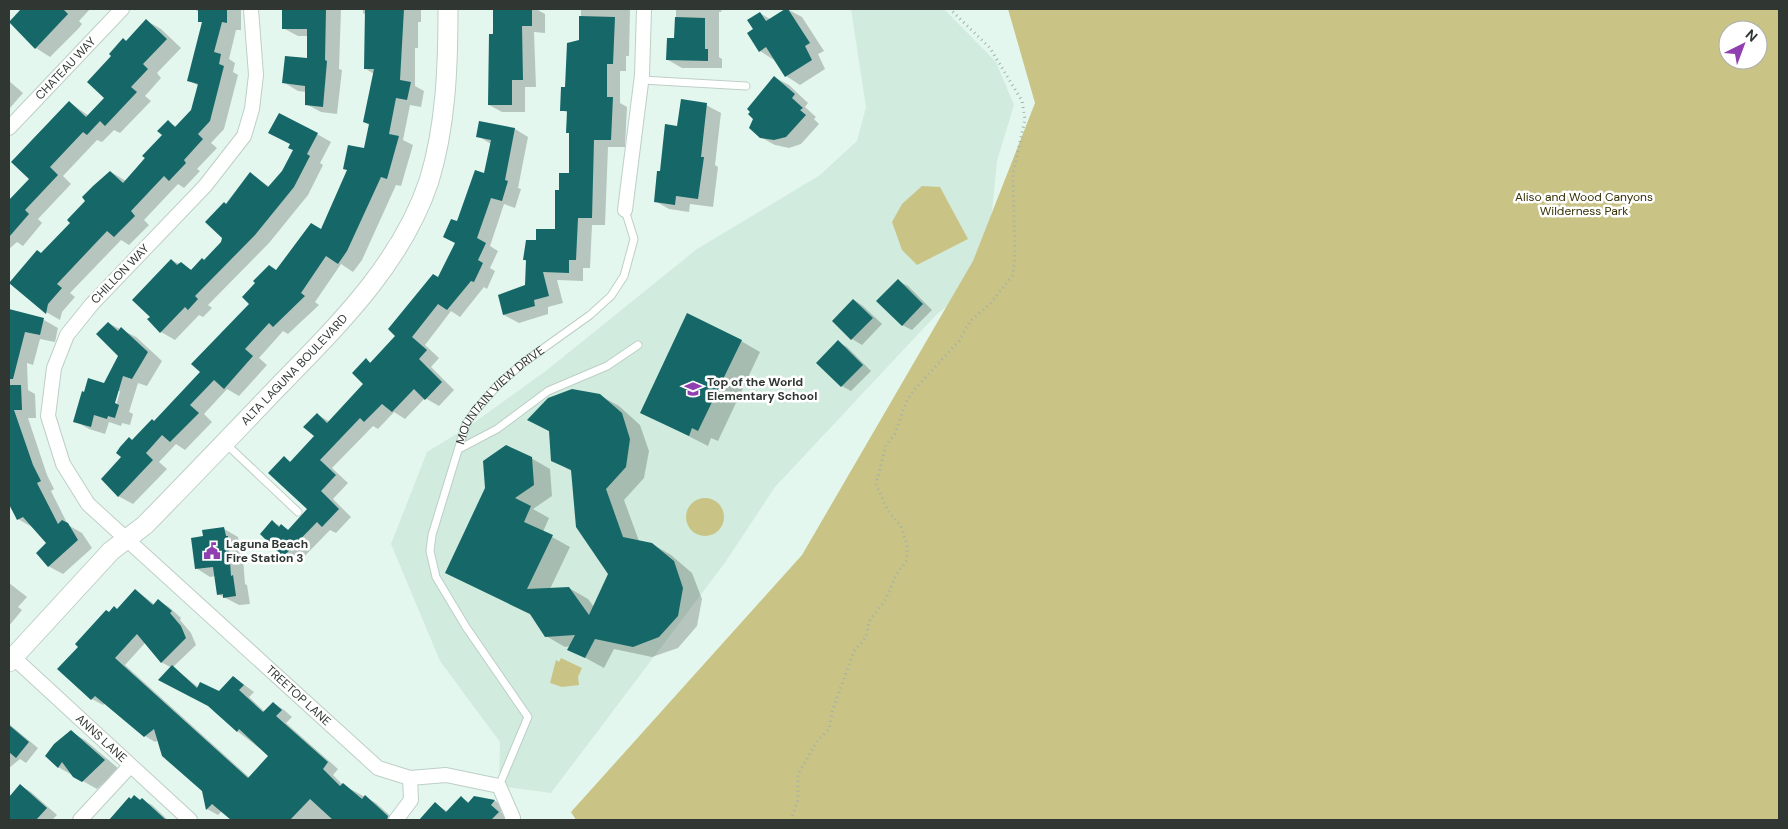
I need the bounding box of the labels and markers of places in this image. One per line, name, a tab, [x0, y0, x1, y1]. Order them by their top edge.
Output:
place label: Top of the World Elementary School	[707, 374, 817, 404]
school or university icon: Top of the World Elementary School	[683, 379, 703, 399]
place label: Laguna Beach Fire Station 3	[226, 536, 308, 566]
public building icon: Laguna Beach Fire Station 3	[202, 541, 222, 561]

